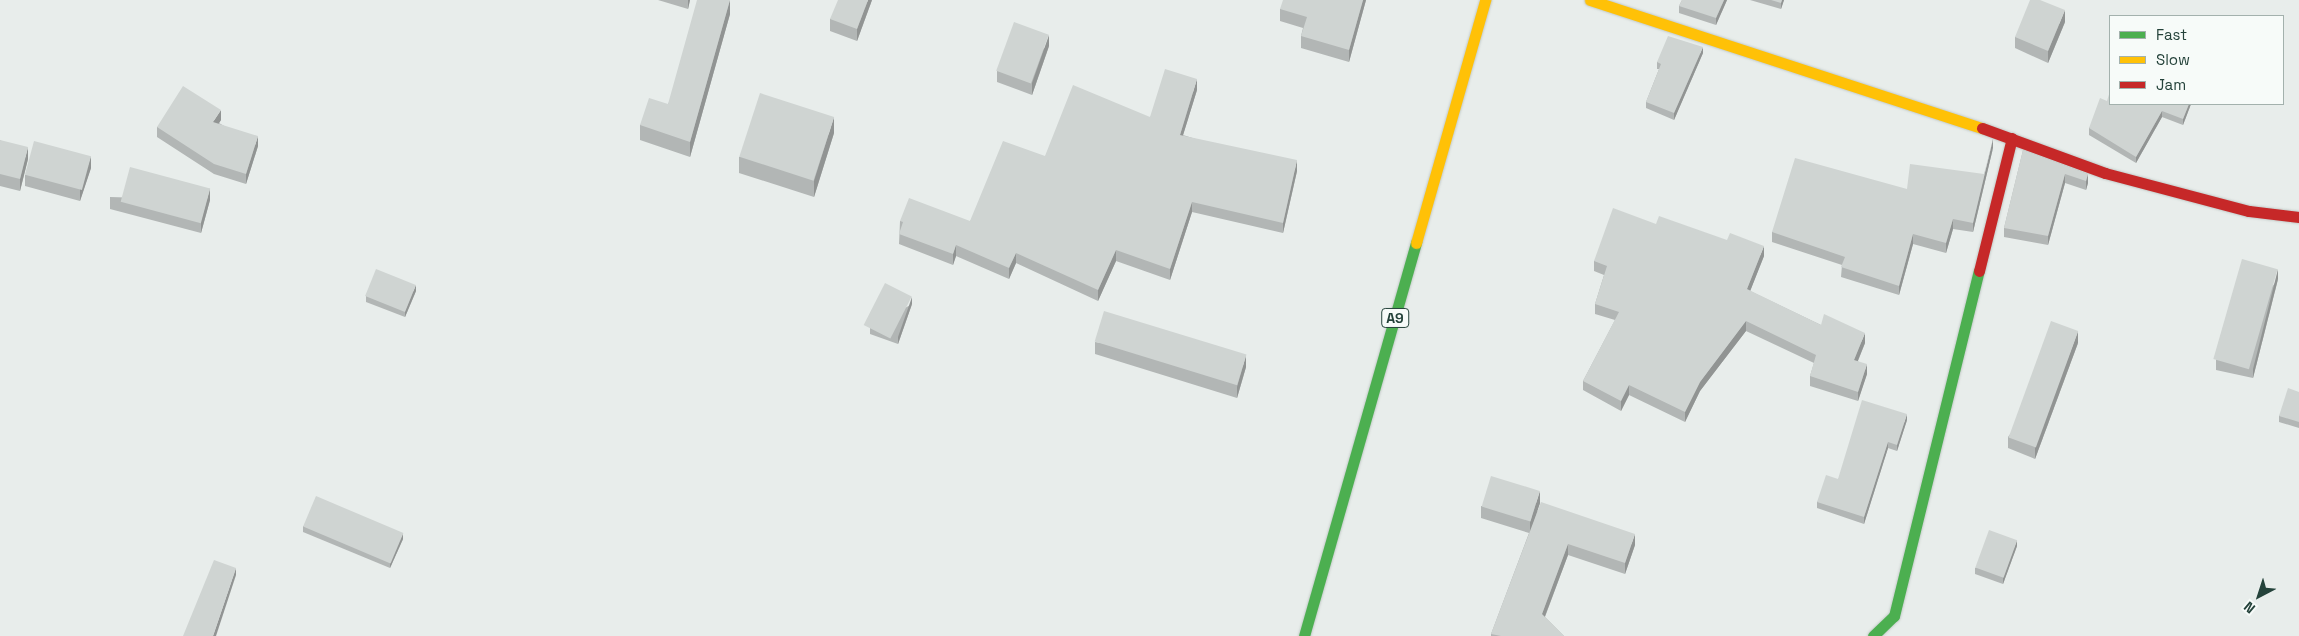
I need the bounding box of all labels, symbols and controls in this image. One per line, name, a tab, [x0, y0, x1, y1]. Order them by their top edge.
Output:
legend	[2109, 15, 2284, 105]
text: Fast	[2156, 25, 2187, 44]
text: Slow	[2156, 50, 2190, 69]
text: Jam	[2156, 75, 2186, 94]
road number: A9	[1380, 306, 1410, 330]
north arrow	[2234, 571, 2284, 621]
text: N	[2240, 598, 2259, 617]

